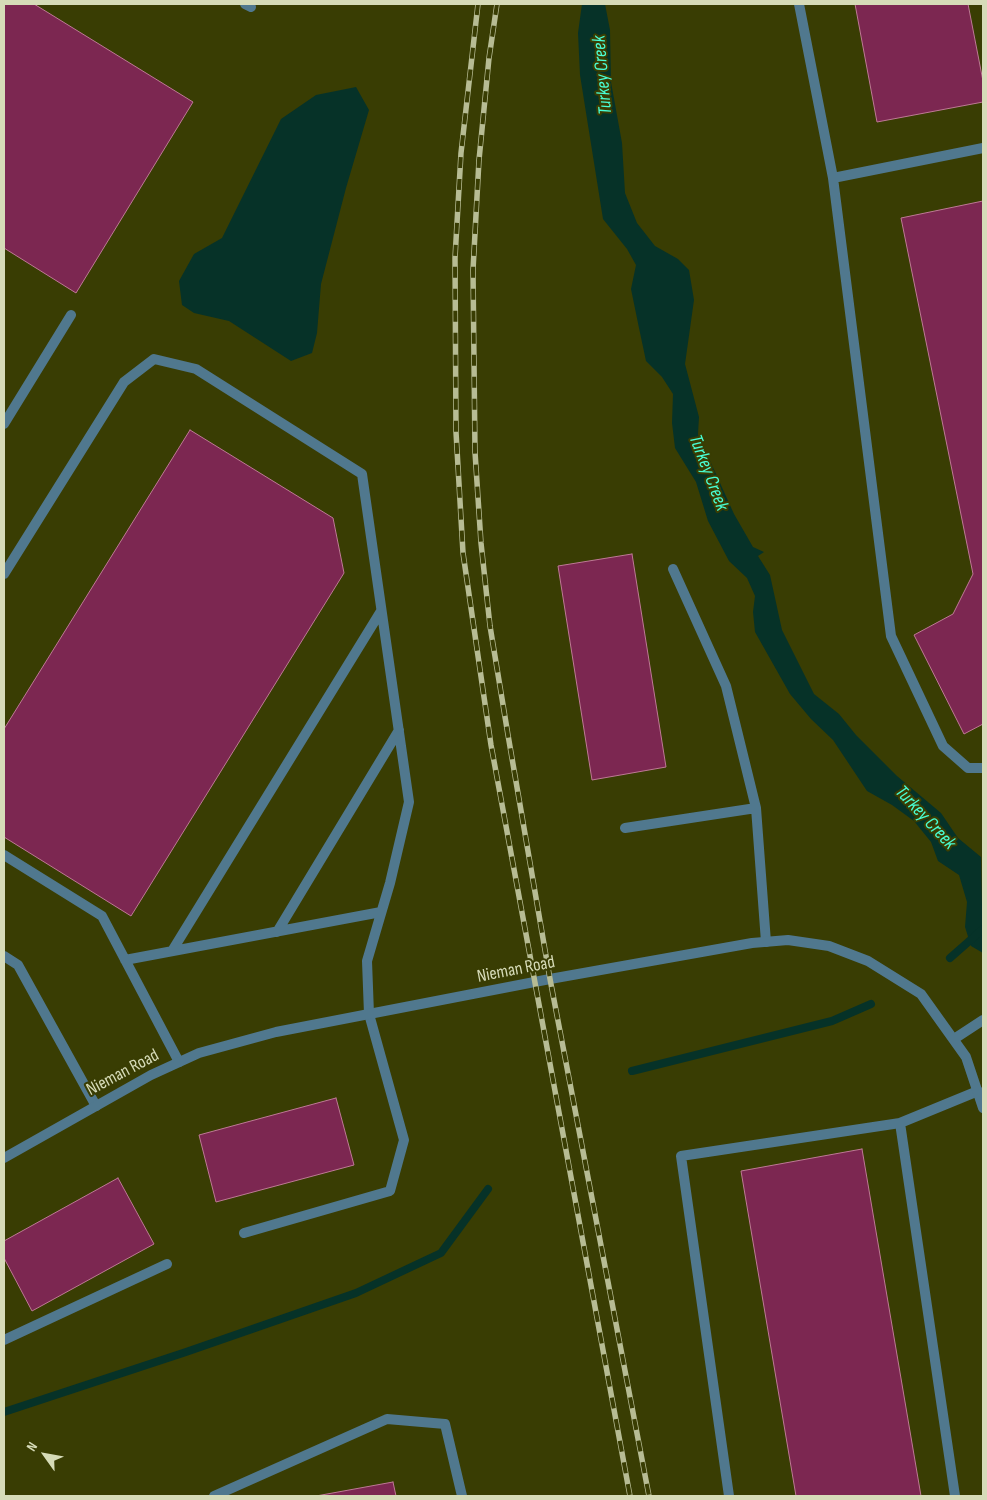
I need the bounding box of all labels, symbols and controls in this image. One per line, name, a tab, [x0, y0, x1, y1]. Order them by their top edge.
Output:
water label: Turkey Creek	[588, 34, 618, 116]
water label: Turkey Creek	[683, 432, 733, 514]
water label: Turkey Creek	[890, 781, 960, 855]
street label: Nieman Road	[475, 952, 557, 988]
street label: Nieman Road	[83, 1045, 163, 1101]
north arrow	[20, 1430, 70, 1480]
text: N	[23, 1439, 41, 1454]

